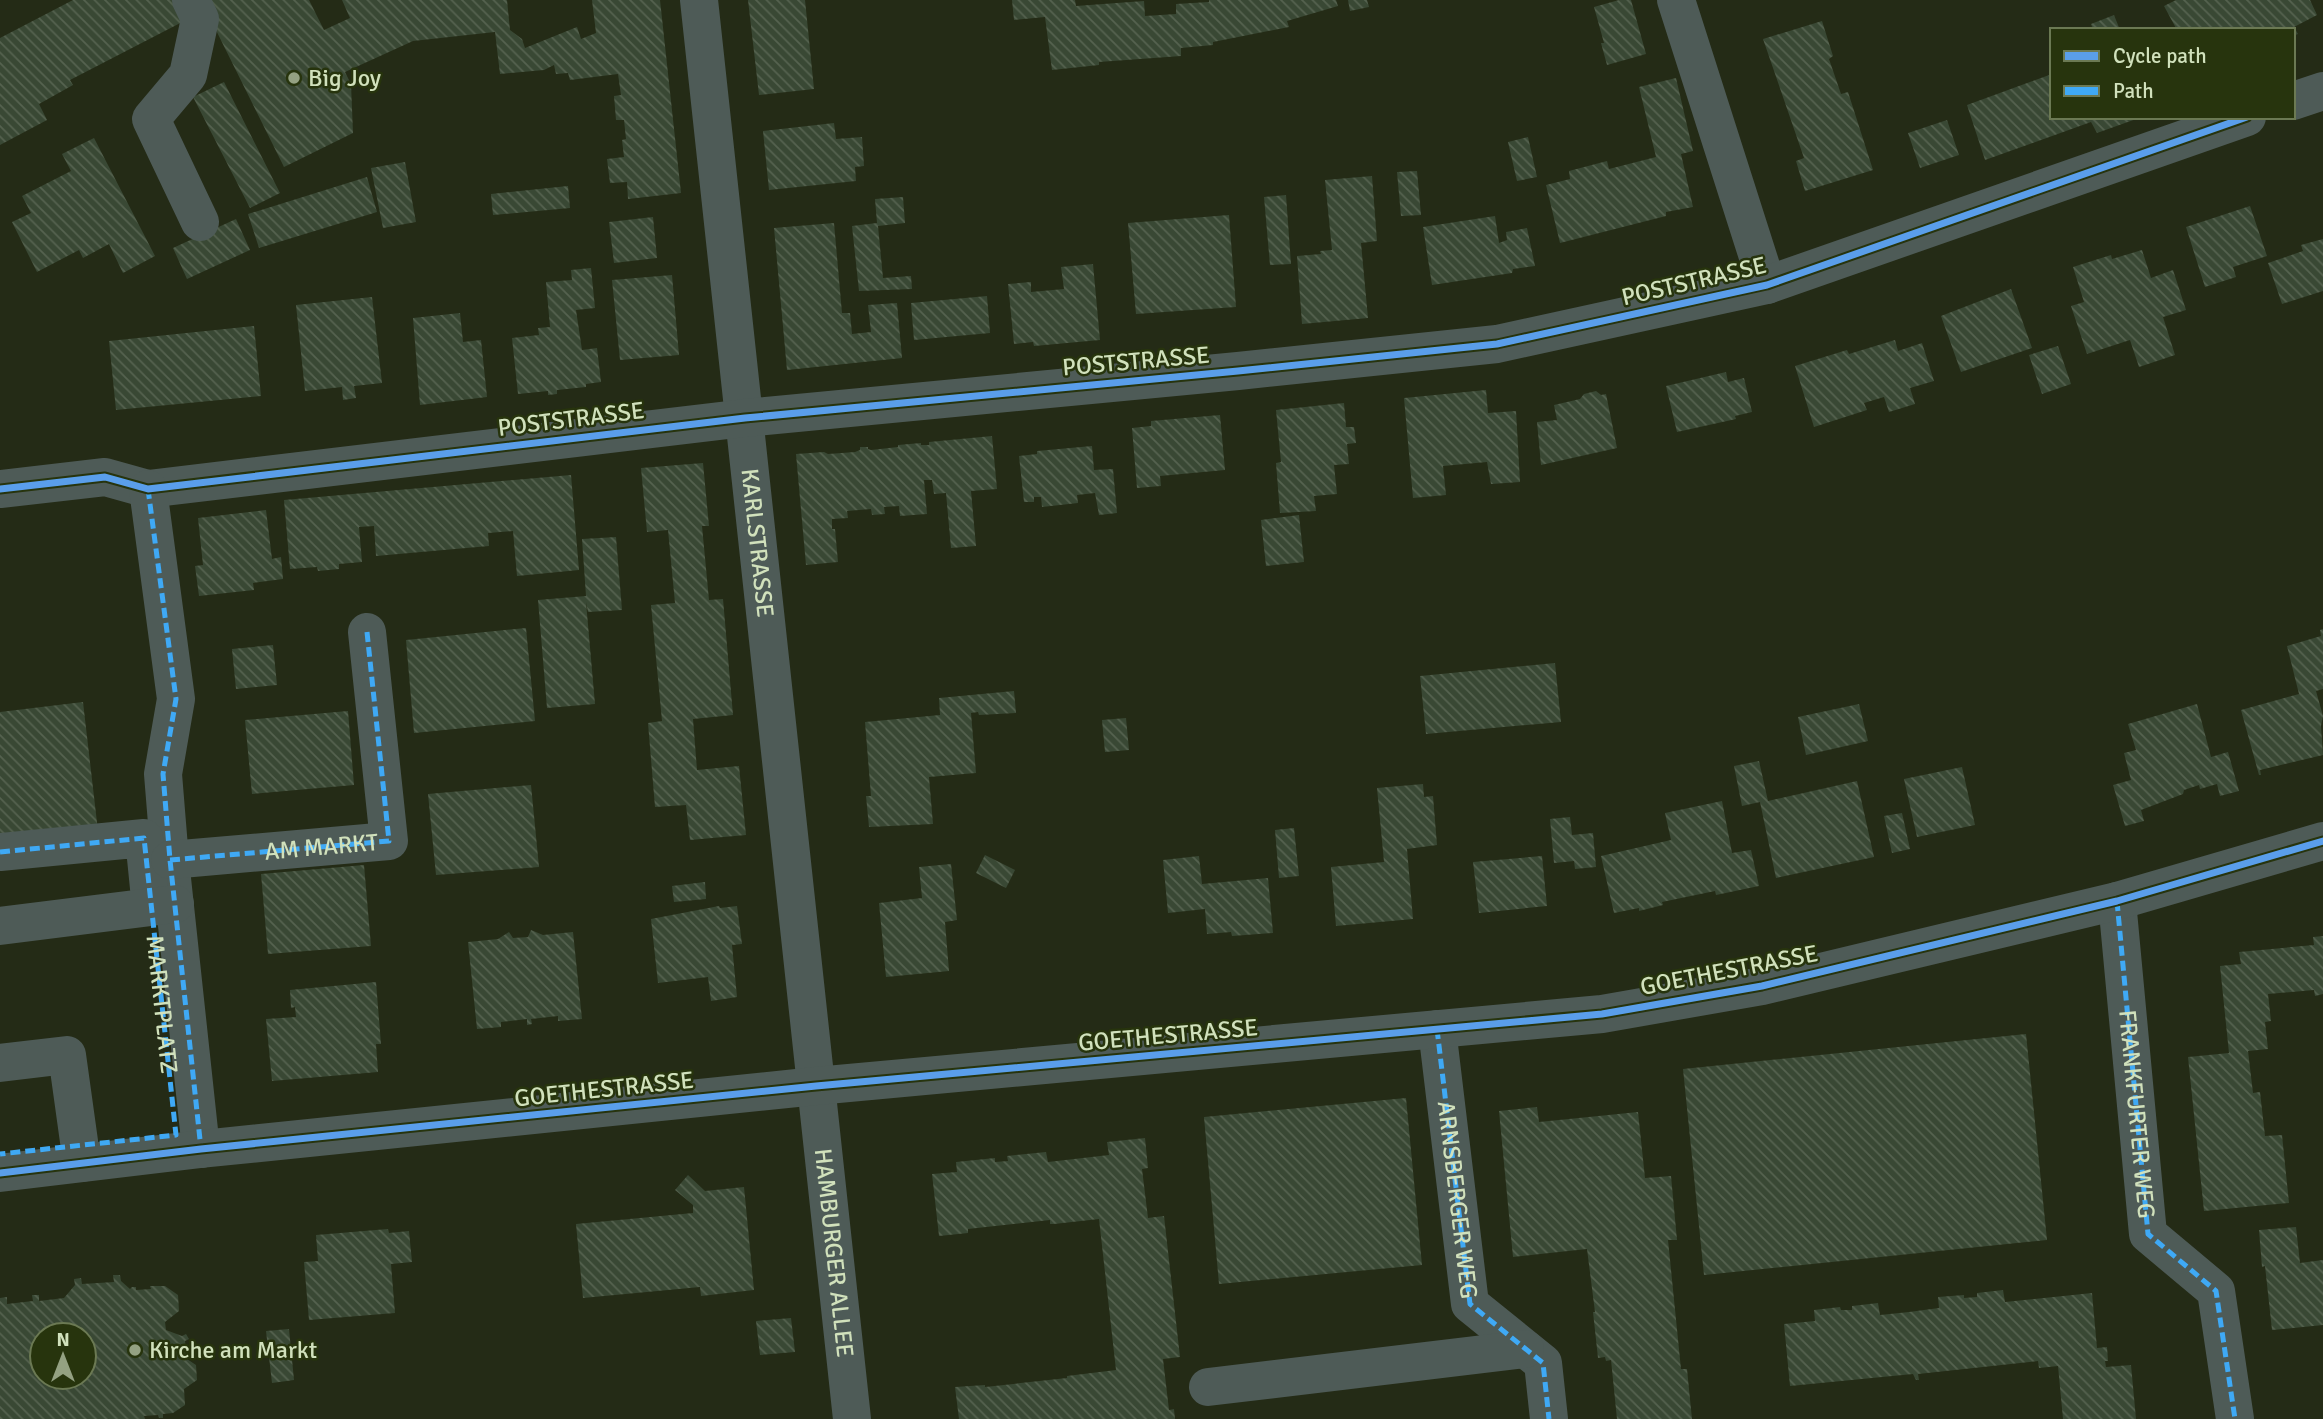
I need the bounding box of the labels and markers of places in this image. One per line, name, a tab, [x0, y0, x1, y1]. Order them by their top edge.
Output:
place label: Big Joy	[308, 63, 381, 93]
marker: Big Joy	[286, 70, 302, 86]
place label: Kirche am Markt	[149, 1335, 317, 1365]
marker: Kirche am Markt	[127, 1342, 143, 1358]

